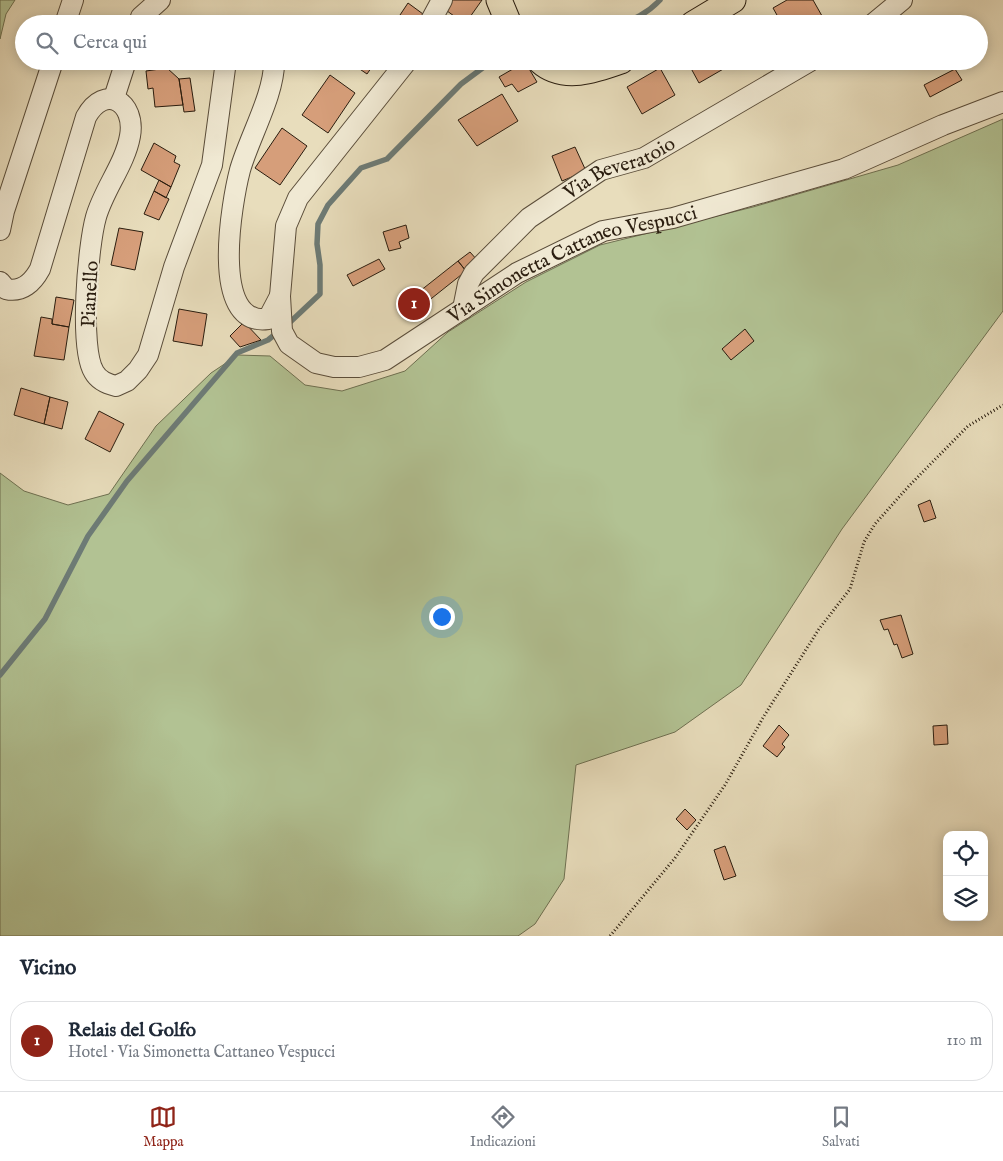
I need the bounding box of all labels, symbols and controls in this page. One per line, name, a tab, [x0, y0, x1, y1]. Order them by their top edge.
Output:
search box	[15, 15, 988, 70]
icon: search	[33, 29, 61, 57]
text: Cerca qui	[73, 31, 147, 55]
street label: Via Beveratoio	[558, 131, 680, 206]
street label: Via Simonetta Cattaneo Vespucci	[442, 201, 700, 330]
street label: Pianello	[76, 260, 105, 328]
pin: 1	[398, 285, 430, 323]
your location	[429, 604, 455, 630]
map controls	[943, 831, 988, 921]
button: locate	[943, 831, 988, 876]
button: layers	[943, 876, 988, 921]
text: Vicino	[20, 955, 76, 982]
text: Relais del Golfo	[68, 1019, 196, 1043]
text: 1	[34, 1031, 40, 1051]
text: 110 m	[946, 1031, 982, 1051]
text: Hotel · Via Simonetta Cattaneo Vespucci	[68, 1043, 335, 1063]
tab: Mappa	[143, 1103, 184, 1151]
tab: Indicazioni	[470, 1103, 536, 1151]
tab: Salvati	[822, 1103, 860, 1151]

